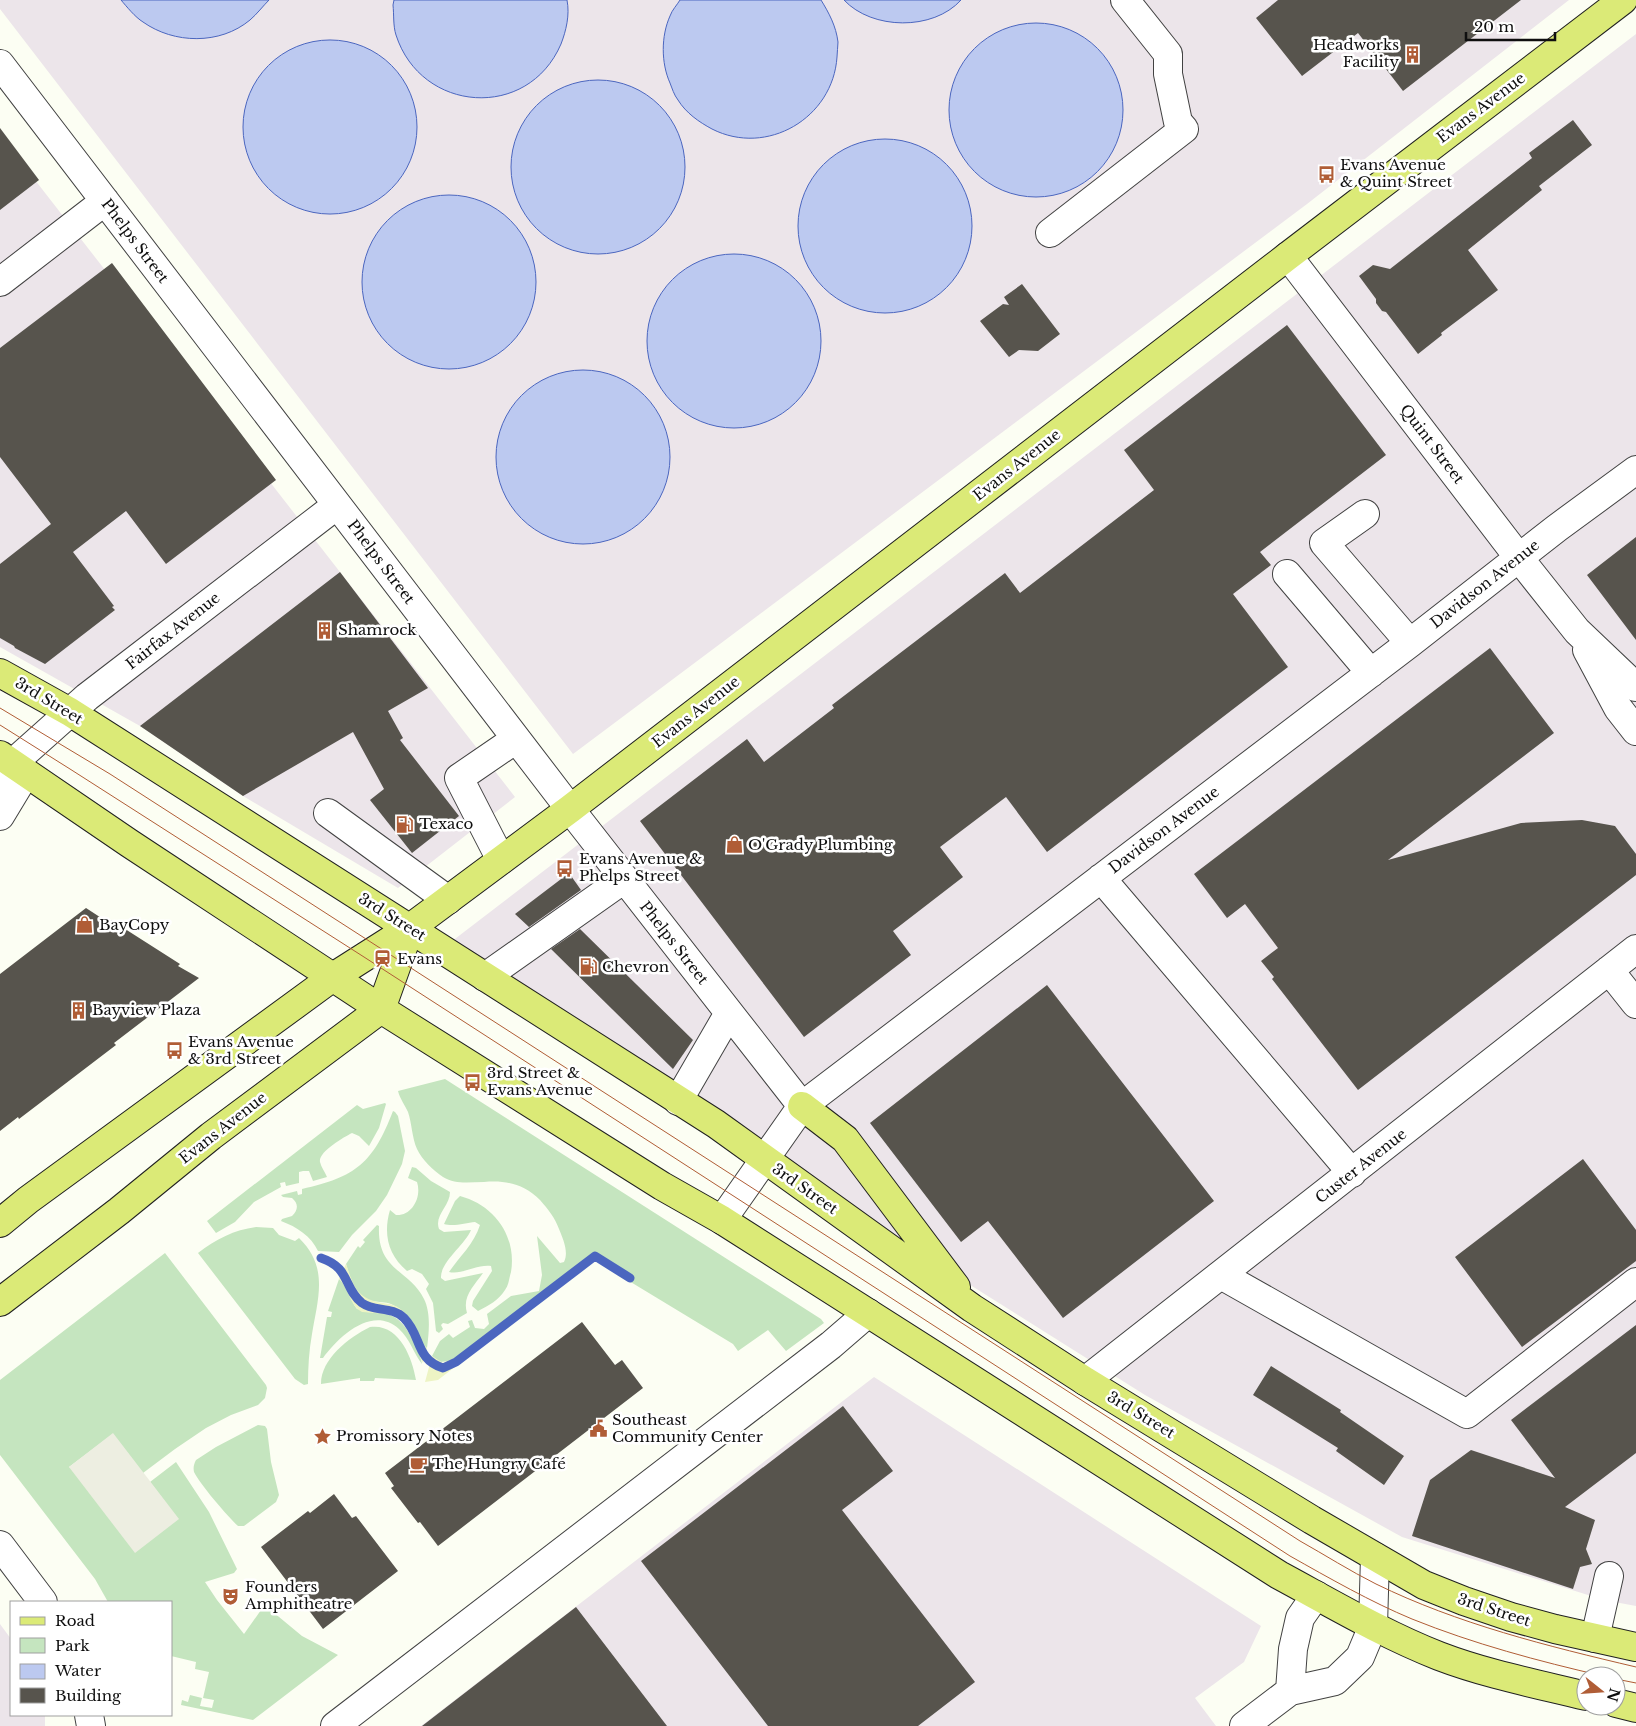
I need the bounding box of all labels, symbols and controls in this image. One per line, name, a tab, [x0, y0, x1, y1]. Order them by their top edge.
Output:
scale bar	[1466, 10, 1555, 42]
text: 20 m	[1474, 17, 1514, 36]
place label: Headworks Facility	[1313, 35, 1399, 71]
building icon: Headworks Facility	[1403, 44, 1423, 64]
street label: Evans Avenue	[1433, 68, 1529, 147]
place label: Evans Avenue & Quint Street	[1340, 155, 1453, 191]
bus stop icon: Evans Avenue & Quint Street	[1316, 164, 1336, 184]
street label: Phelps Street	[98, 195, 173, 287]
street label: Quint Street	[1396, 400, 1469, 488]
street label: Evans Avenue	[969, 425, 1064, 505]
street label: Phelps Street	[344, 516, 419, 608]
street label: Davidson Avenue	[1426, 535, 1543, 632]
street label: Fairfax Avenue	[122, 588, 224, 673]
building icon: Shamrock	[314, 620, 334, 640]
place label: Shamrock	[338, 620, 417, 639]
street label: Evans Avenue	[648, 672, 743, 752]
street label: 3rd Street	[12, 673, 87, 728]
street label: Davidson Avenue	[1105, 782, 1223, 877]
fuel station icon: Texaco	[395, 814, 415, 834]
place label: Texaco	[419, 814, 473, 833]
shop icon: O'Grady Plumbing	[724, 835, 744, 855]
place label: O'Grady Plumbing	[748, 835, 894, 854]
place label: Evans Avenue & Phelps Street	[579, 849, 702, 885]
bus stop icon: Evans Avenue & Phelps Street	[555, 858, 575, 878]
street label: 3rd Street	[355, 888, 430, 945]
street label: Phelps Street	[636, 897, 713, 988]
shop icon: BayCopy	[75, 915, 95, 935]
place label: BayCopy	[99, 915, 170, 934]
station icon: Evans	[373, 949, 393, 969]
place label: Evans	[397, 949, 442, 968]
fuel station icon: Chevron	[578, 957, 598, 977]
place label: Chevron	[602, 957, 669, 976]
building icon: Bayview Plaza	[68, 1000, 88, 1020]
place label: Bayview Plaza	[92, 1000, 201, 1019]
place label: Evans Avenue & 3rd Street	[188, 1032, 294, 1068]
bus stop icon: Evans Avenue & 3rd Street	[164, 1041, 184, 1061]
place label: 3rd Street & Evans Avenue	[487, 1063, 593, 1099]
bus stop icon: 3rd Street & Evans Avenue	[463, 1072, 483, 1092]
street label: Evans Avenue	[175, 1088, 270, 1168]
street label: Custer Avenue	[1311, 1124, 1410, 1207]
street label: 3rd Street	[769, 1159, 842, 1218]
street label: 3rd Street	[1104, 1387, 1179, 1442]
place label: Southeast Community Center	[612, 1410, 764, 1446]
public building icon: Southeast Community Center	[588, 1419, 608, 1439]
place icon: Promissory Notes	[312, 1426, 332, 1446]
place label: Promissory Notes	[336, 1426, 472, 1445]
cafe icon: The Hungry Café	[408, 1454, 428, 1474]
place label: The Hungry Café	[432, 1454, 566, 1473]
place label: Founders Amphitheatre	[244, 1577, 352, 1613]
theatre icon: Founders Amphitheatre	[221, 1586, 241, 1606]
street label: 3rd Street	[1455, 1589, 1533, 1630]
legend	[10, 1601, 172, 1716]
text: Road	[55, 1611, 95, 1630]
text: Park	[55, 1636, 91, 1655]
text: Water	[54, 1661, 102, 1680]
north arrow	[1576, 1666, 1626, 1716]
text: Building	[55, 1686, 122, 1705]
text: N	[1603, 1686, 1624, 1704]

